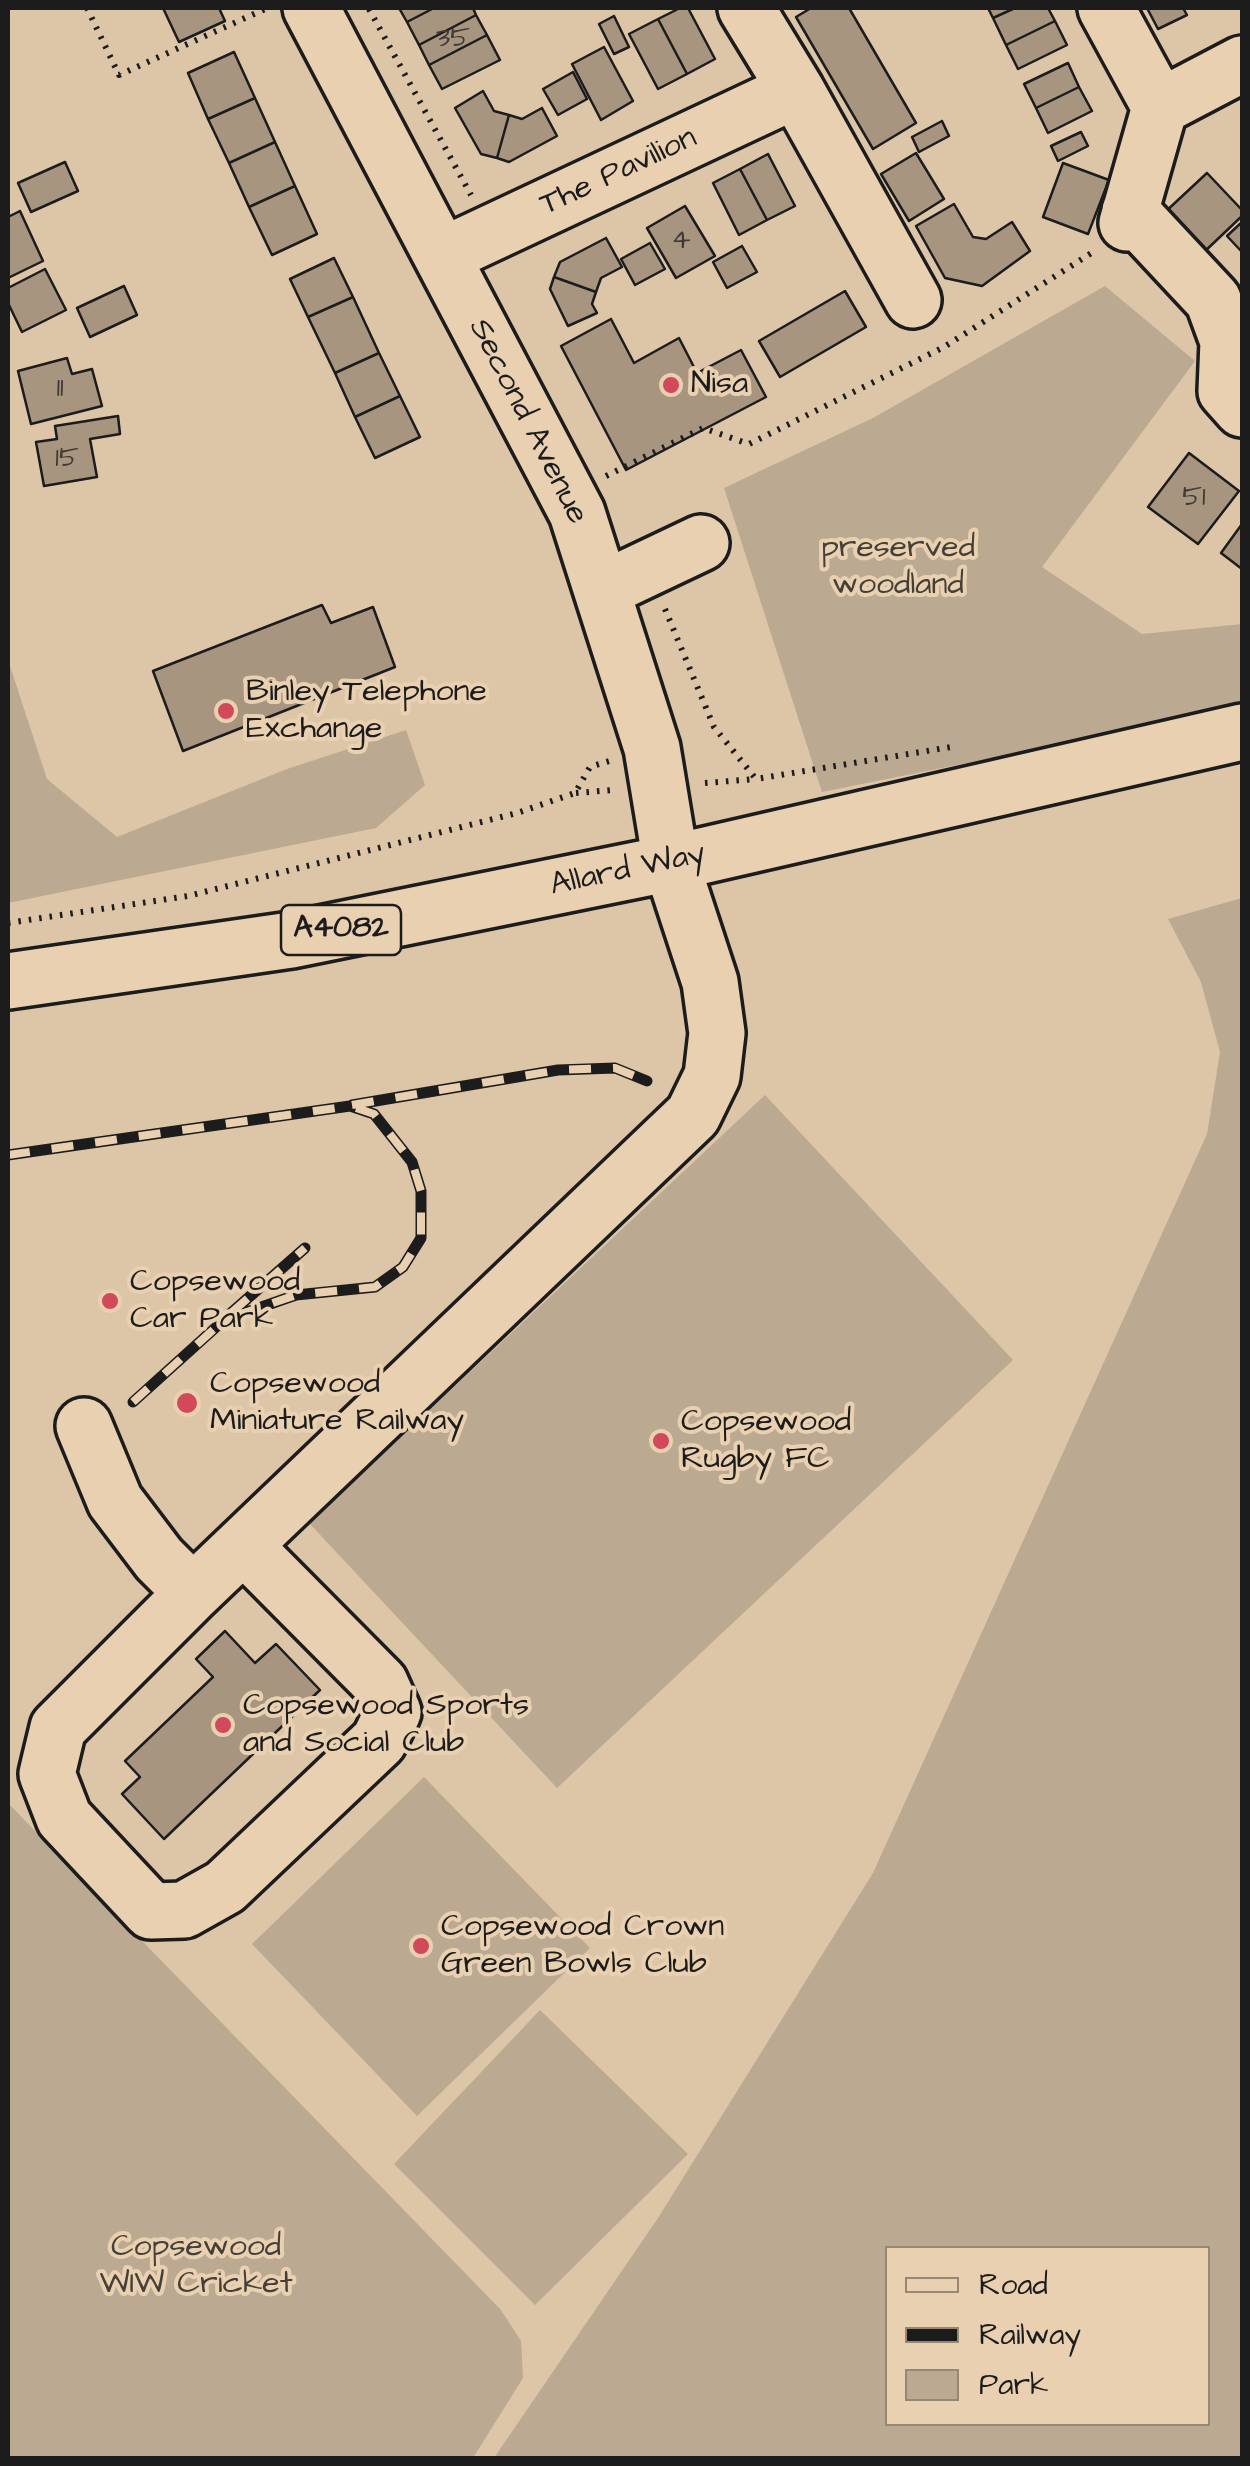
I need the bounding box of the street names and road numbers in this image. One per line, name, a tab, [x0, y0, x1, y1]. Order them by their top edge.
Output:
street label: The Pavilion	[535, 120, 703, 226]
street label: Second Avenue	[459, 313, 595, 531]
street label: Allard Way	[547, 836, 709, 906]
road number: A4082	[281, 905, 401, 955]

